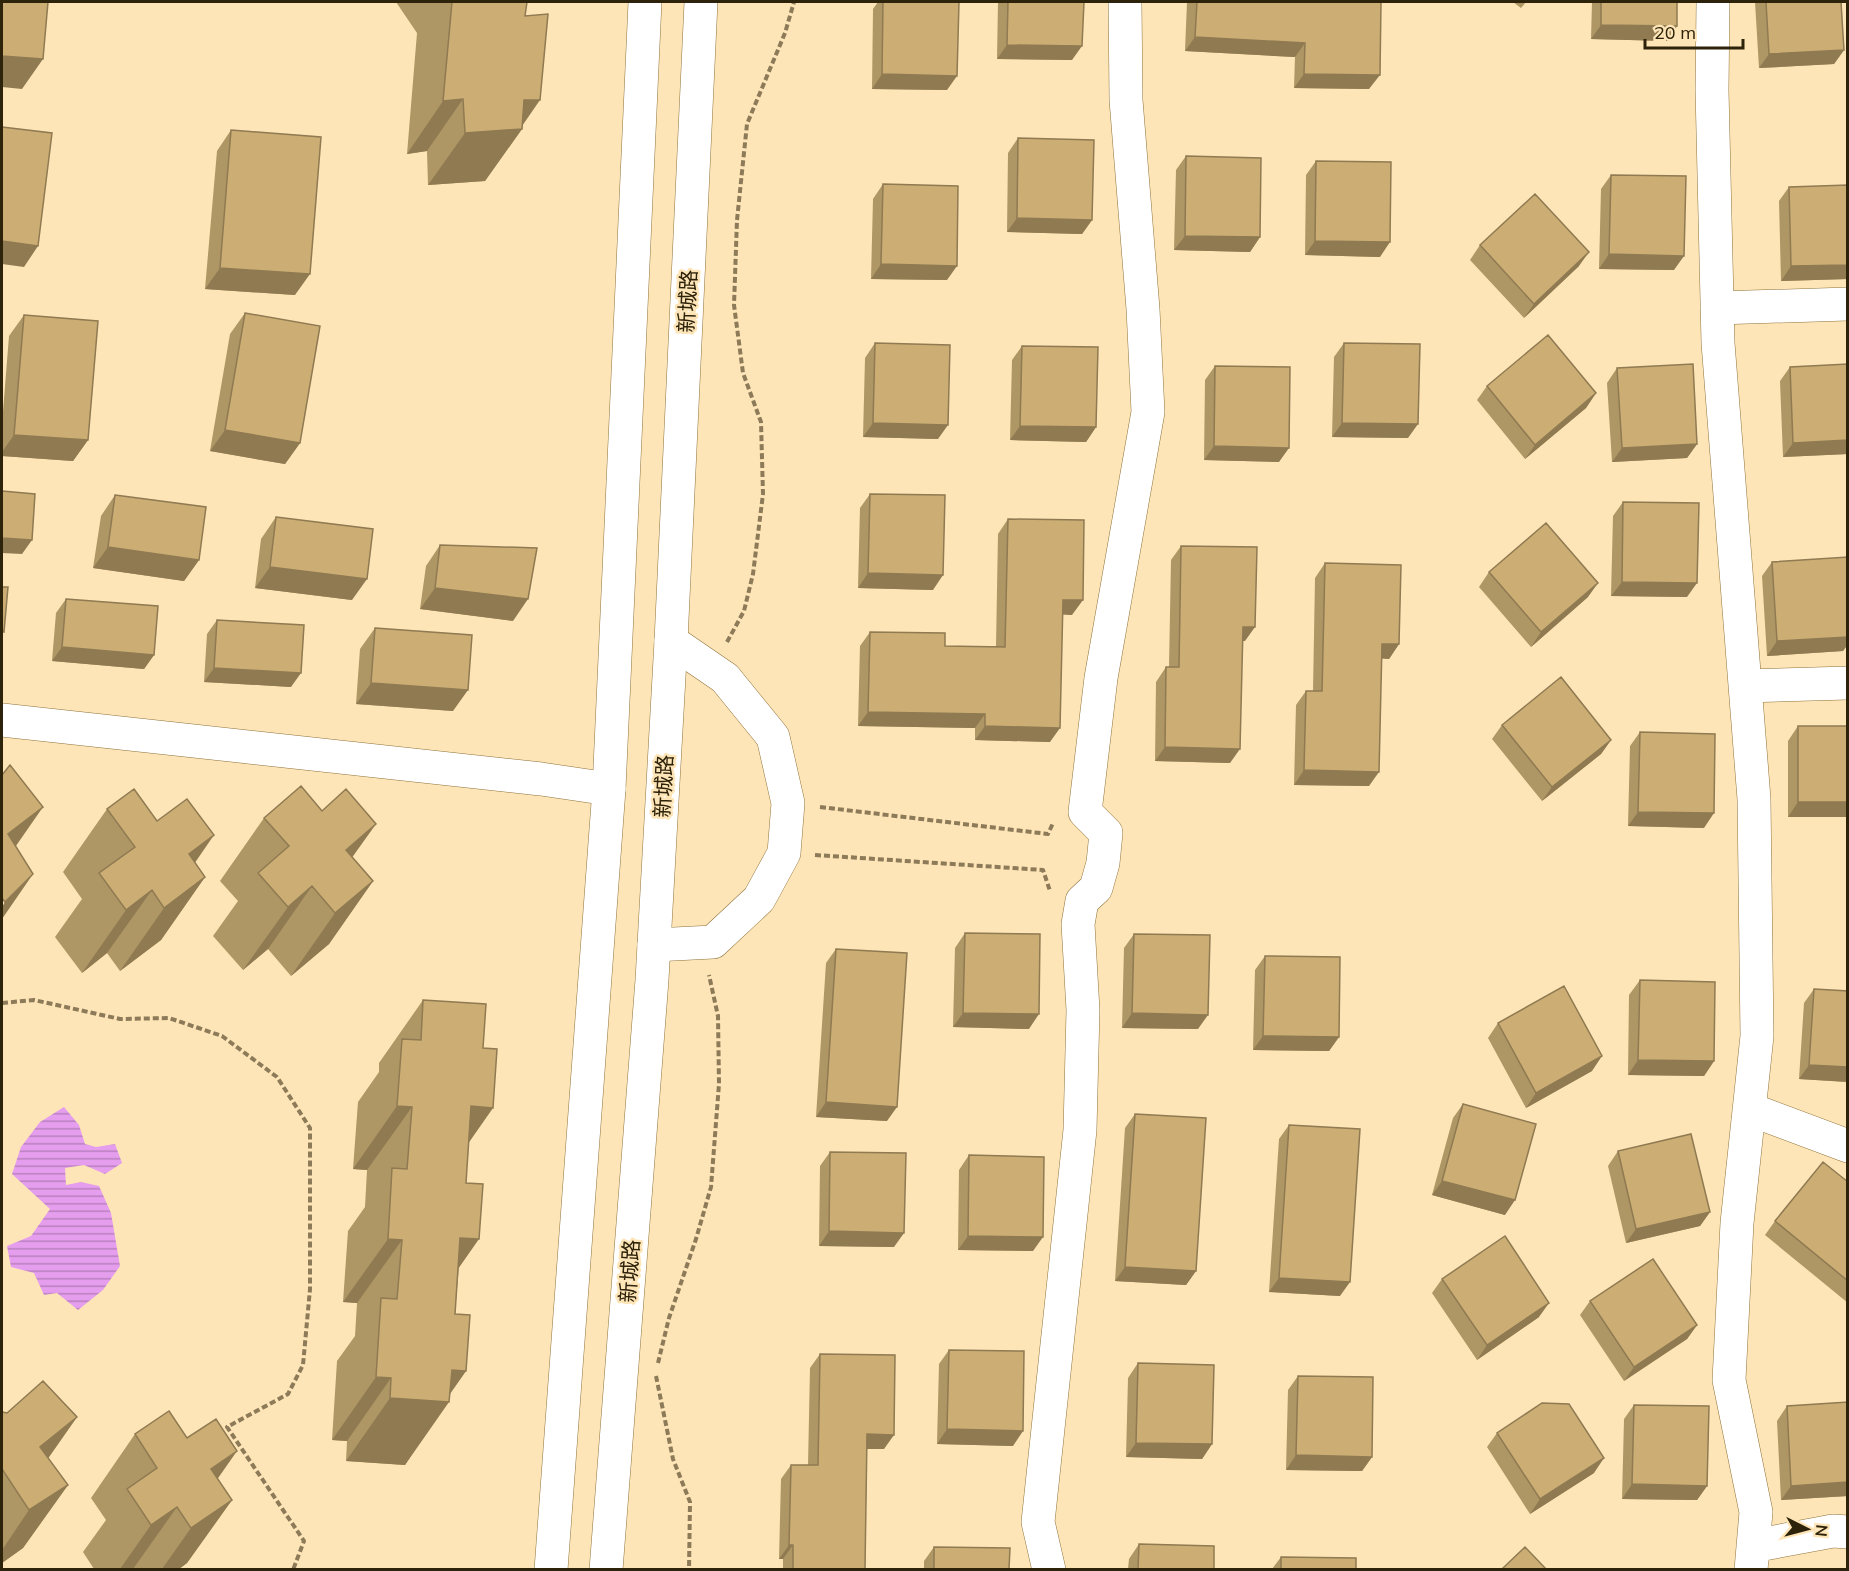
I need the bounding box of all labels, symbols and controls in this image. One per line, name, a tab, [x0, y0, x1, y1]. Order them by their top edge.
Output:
scale bar	[1645, 12, 1742, 50]
text: 20 m	[1654, 21, 1696, 44]
street label: 新城路	[672, 269, 702, 333]
street label: 新城路	[648, 754, 678, 818]
street label: 新城路	[614, 1239, 644, 1303]
north arrow	[1777, 1499, 1837, 1559]
text: N	[1811, 1524, 1832, 1538]

